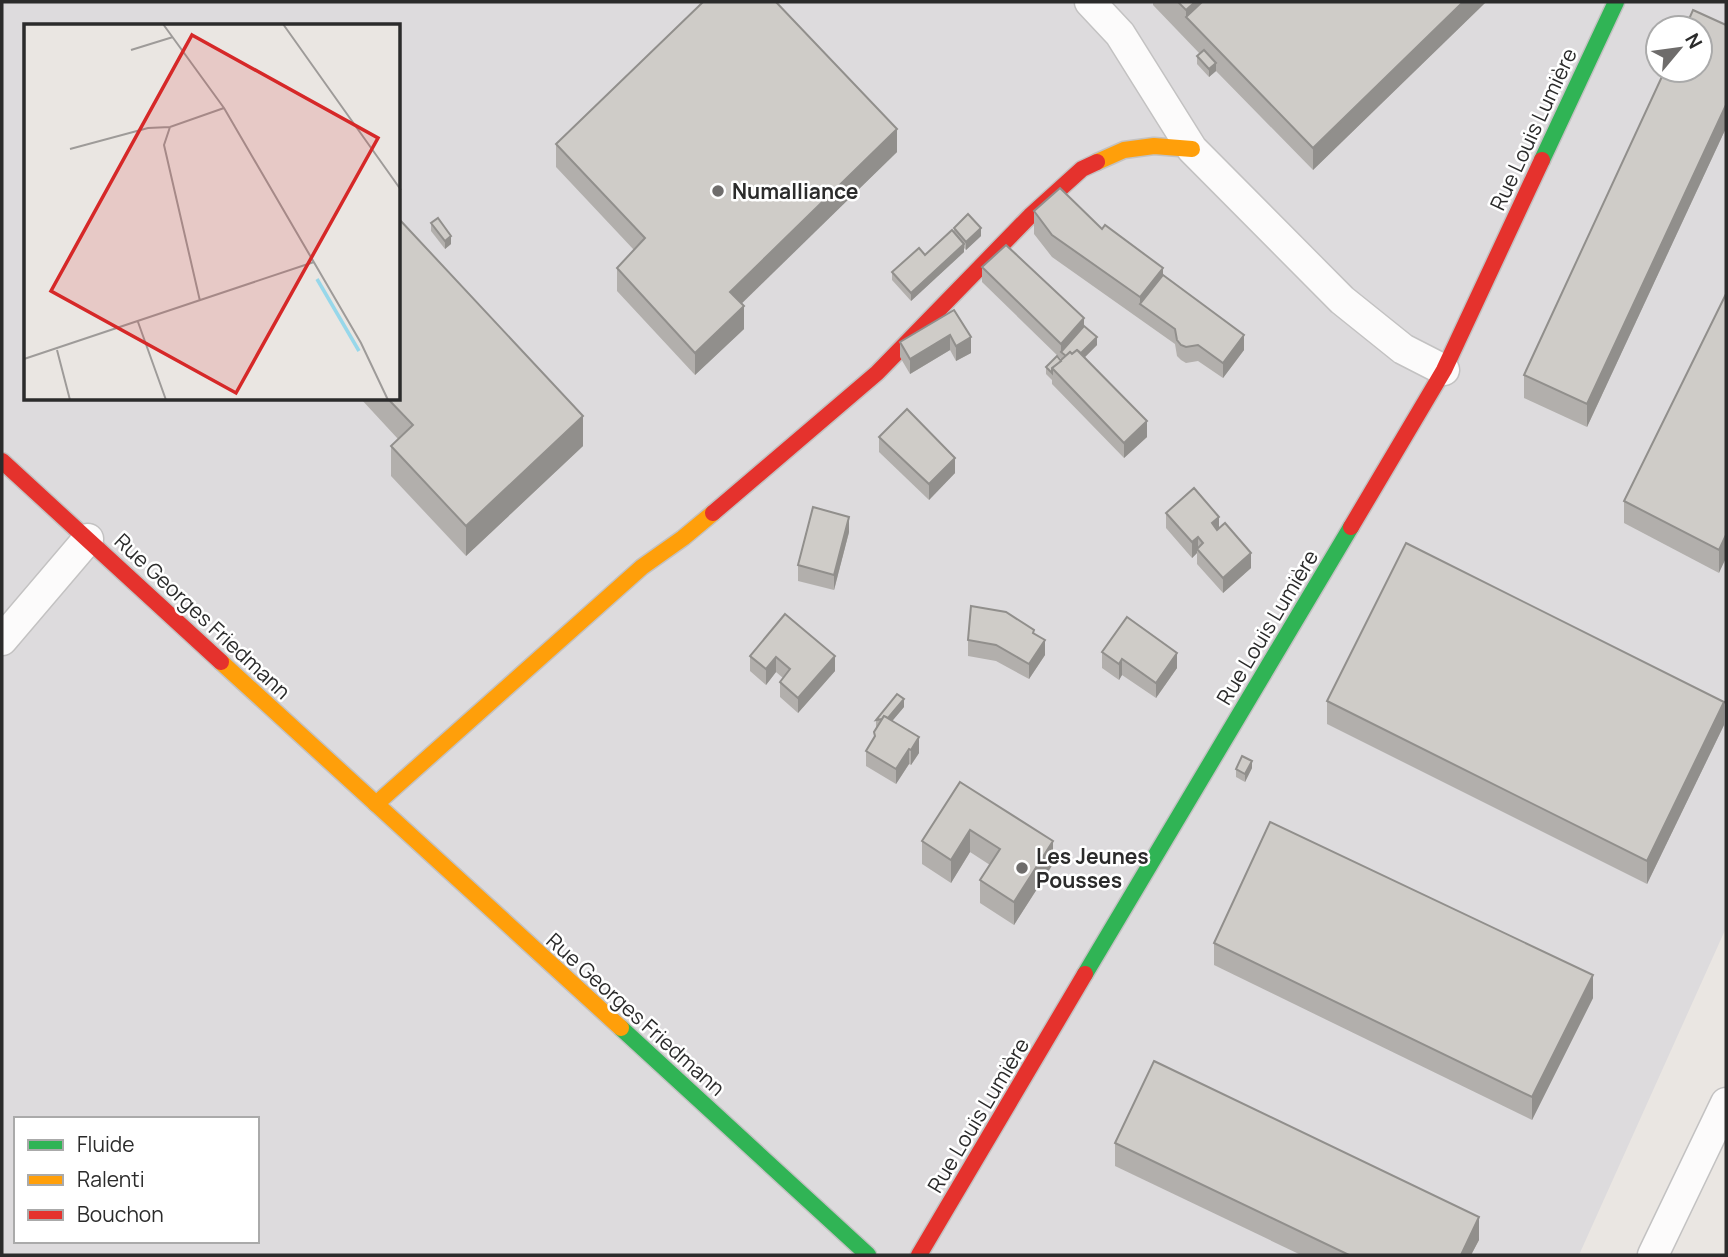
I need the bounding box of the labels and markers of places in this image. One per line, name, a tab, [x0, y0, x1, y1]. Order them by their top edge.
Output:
place label: Numalliance	[732, 177, 858, 205]
marker: Numalliance	[710, 183, 726, 199]
place label: Les Jeunes Pousses	[1036, 842, 1149, 894]
marker: Les Jeunes Pousses	[1014, 860, 1030, 876]

